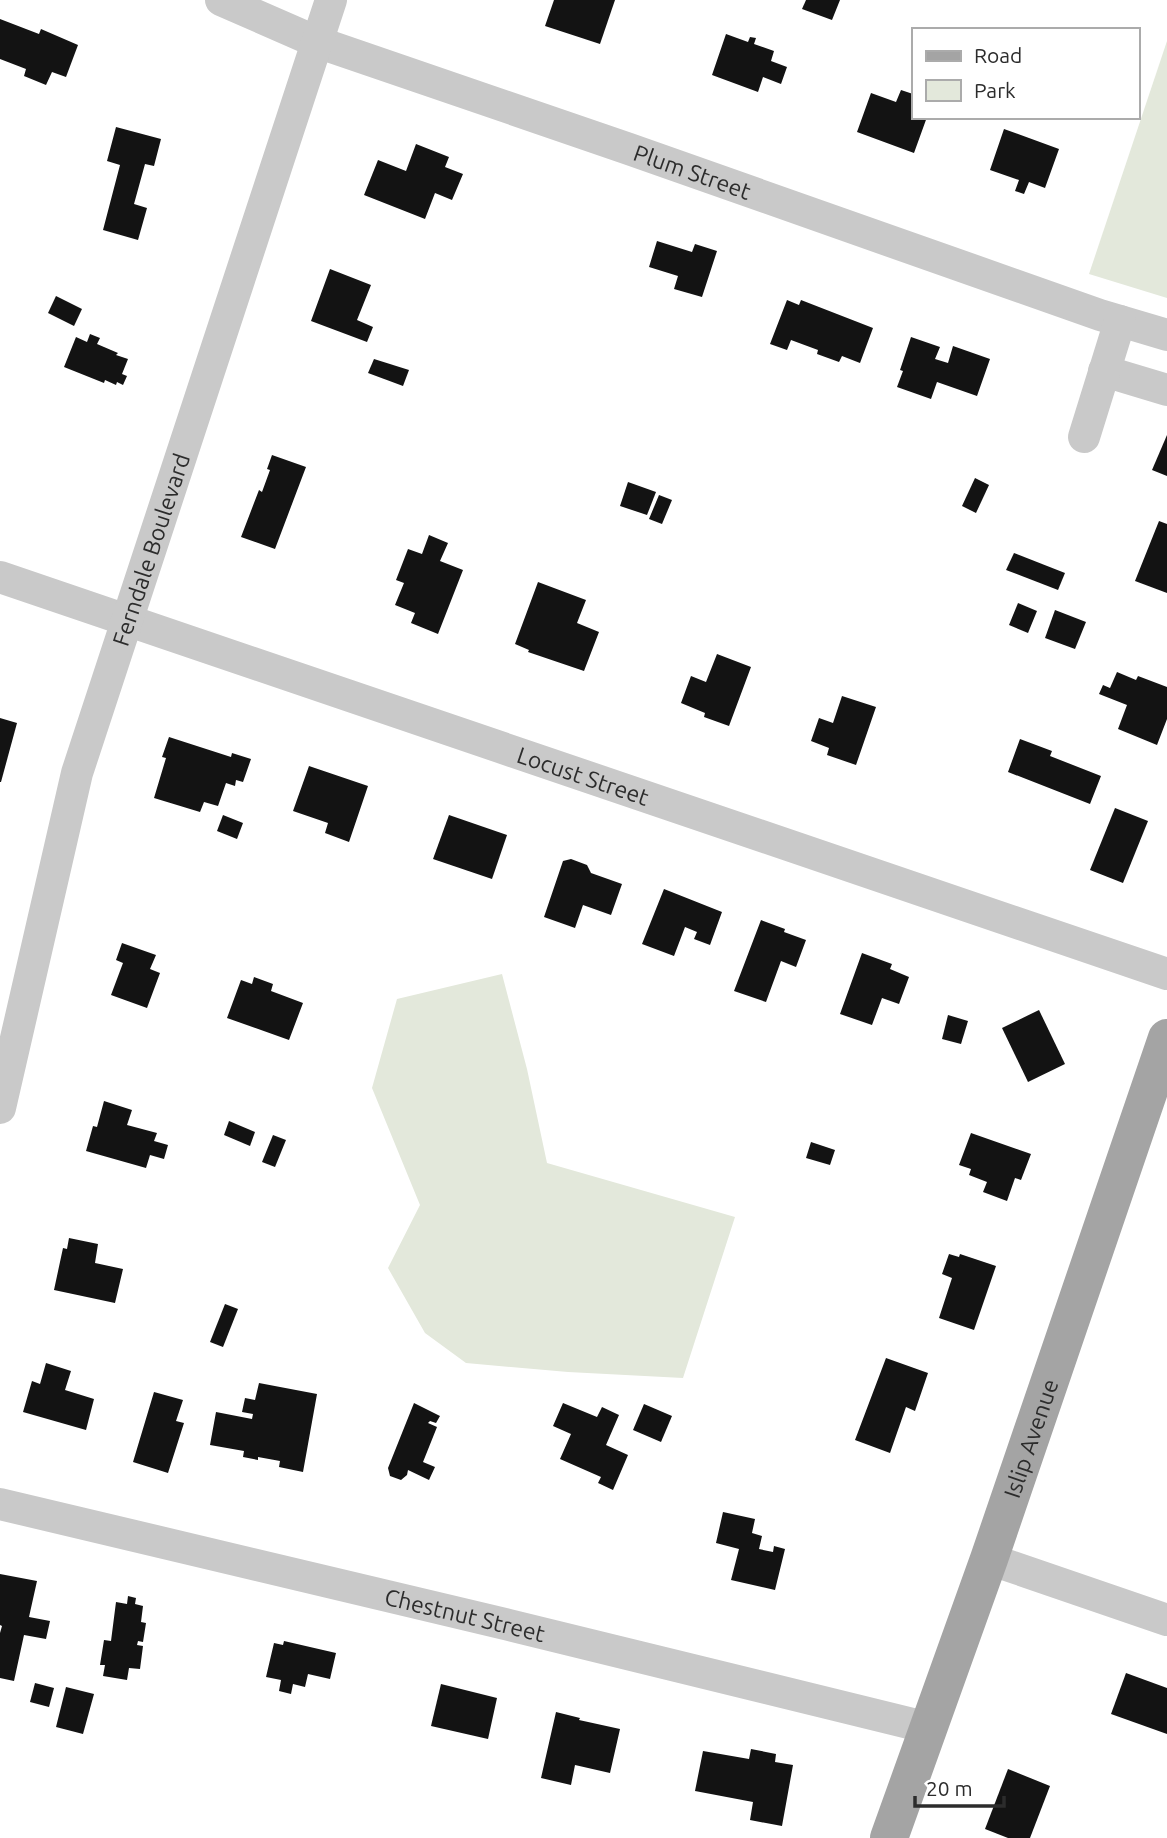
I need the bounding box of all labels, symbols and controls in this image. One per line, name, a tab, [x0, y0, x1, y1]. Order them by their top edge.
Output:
legend	[912, 28, 1139, 119]
text: Road	[974, 43, 1022, 67]
text: Park	[974, 78, 1016, 102]
street label: Plum Street	[631, 139, 754, 204]
street label: Ferndale Boulevard	[107, 450, 194, 649]
street label: Locust Street	[514, 741, 652, 809]
street label: Islip Avenue	[998, 1376, 1062, 1501]
street label: Chestnut Street	[382, 1583, 548, 1646]
scale bar	[915, 1764, 1004, 1808]
text: 20 m	[926, 1776, 973, 1800]

